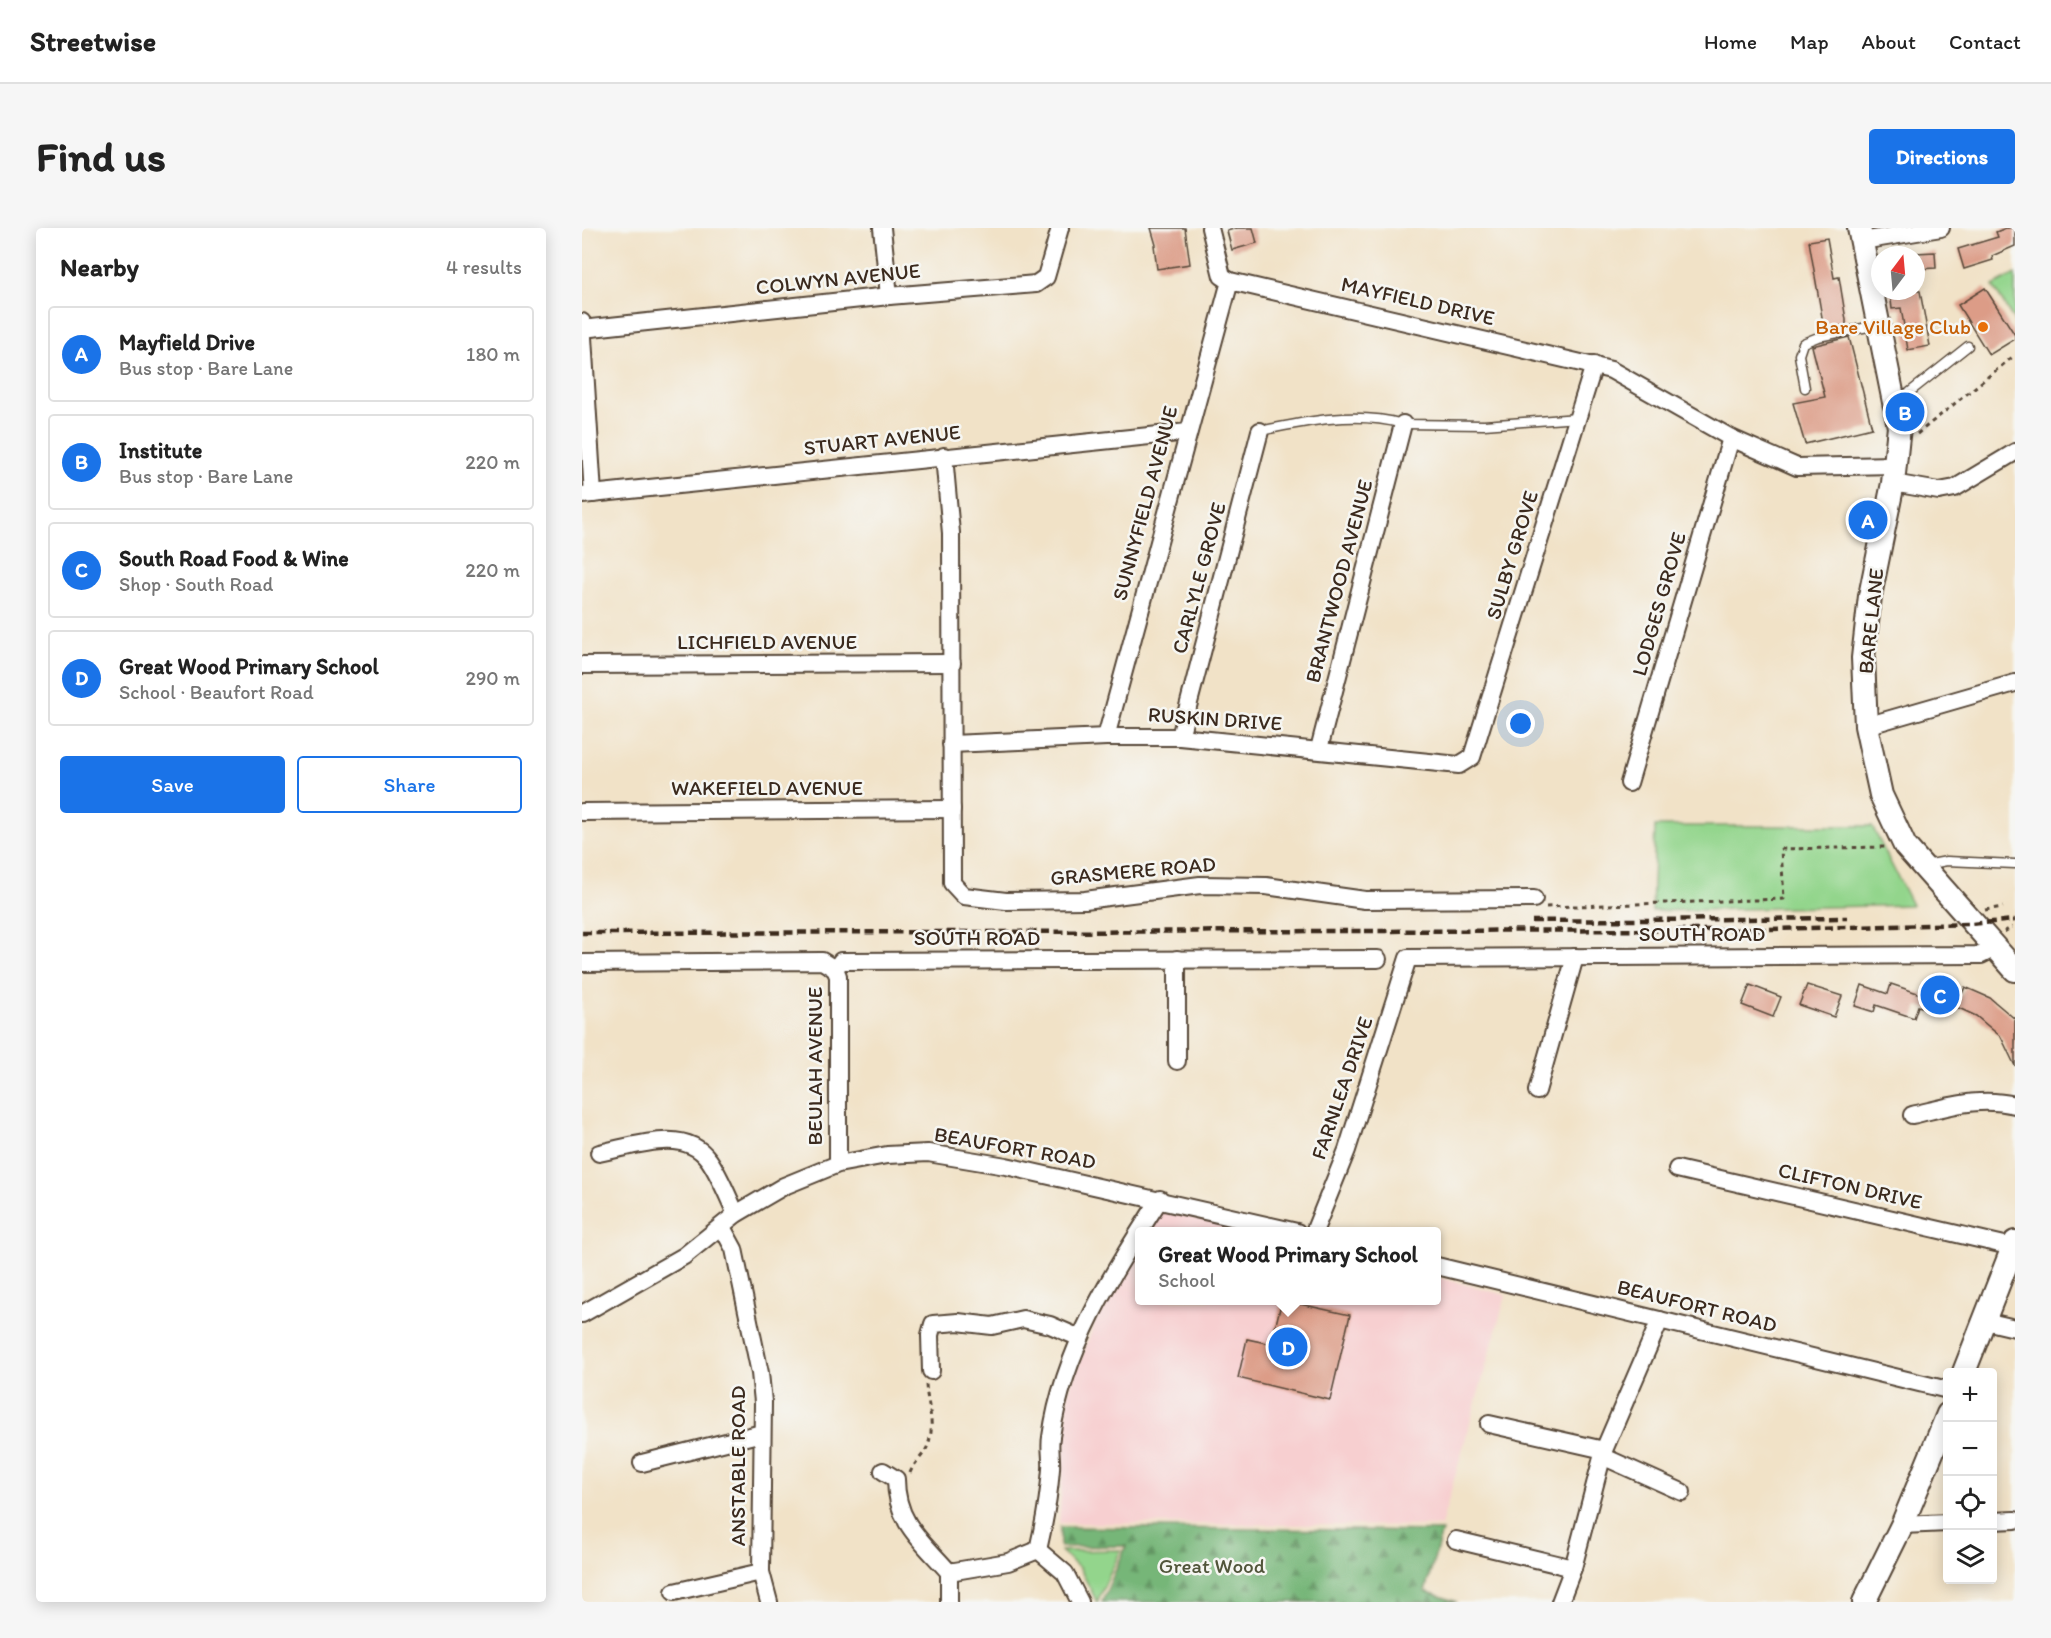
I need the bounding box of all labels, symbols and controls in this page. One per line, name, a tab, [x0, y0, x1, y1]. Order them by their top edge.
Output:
text: Streetwise	[30, 24, 156, 58]
text: Home	[1704, 29, 1757, 54]
text: Map	[1790, 29, 1829, 54]
text: About	[1862, 29, 1916, 54]
text: Contact	[1949, 29, 2021, 54]
button: Directions	[1869, 129, 2015, 184]
text: Find us	[36, 131, 166, 182]
north arrow	[1871, 246, 1925, 300]
text: Nearby	[60, 251, 139, 283]
text: 4 results	[446, 255, 522, 279]
street label: COLWYN AVENUE	[754, 257, 922, 300]
street label: MAYFIELD DRIVE	[1339, 271, 1498, 330]
place label: Bare Village Club	[1815, 314, 1971, 339]
marker: Bare Village Club	[1976, 320, 1990, 334]
text: Mayfield Drive	[119, 329, 255, 356]
text: A	[75, 342, 88, 366]
text: 180 m	[466, 342, 520, 366]
text: Bus stop · Bare Lane	[119, 356, 293, 380]
pin: B	[1886, 390, 1924, 435]
street label: SUNNYFIELD AVENUE	[1106, 403, 1183, 603]
street label: STUART AVENUE	[802, 419, 962, 460]
text: Institute	[119, 437, 202, 464]
text: B	[75, 450, 88, 474]
text: 220 m	[465, 450, 520, 474]
text: Bus stop · Bare Lane	[119, 464, 293, 488]
street label: BRANTWOOD AVENUE	[1299, 477, 1378, 685]
street label: SULBY GROVE	[1480, 487, 1543, 622]
pin: A	[1848, 498, 1888, 542]
street label: CARLYLE GROVE	[1166, 499, 1231, 656]
street label: LODGES GROVE	[1626, 529, 1691, 679]
text: South Road Food & Wine	[119, 545, 349, 572]
text: C	[75, 558, 88, 582]
text: 220 m	[465, 558, 520, 582]
street label: BARE LANE	[1853, 567, 1888, 675]
text: Shop · South Road	[119, 572, 273, 596]
street label: LICHFIELD AVENUE	[677, 629, 857, 654]
text: Great Wood Primary School	[119, 653, 379, 680]
text: D	[75, 666, 88, 690]
text: 290 m	[465, 666, 520, 690]
text: School · Beaufort Road	[119, 680, 314, 704]
street label: RUSKIN DRIVE	[1147, 701, 1283, 736]
your location	[1506, 709, 1535, 738]
button: Save	[60, 756, 285, 813]
button: Share	[297, 756, 522, 813]
street label: WAKEFIELD AVENUE	[671, 775, 863, 800]
street label: GRASMERE ROAD	[1049, 851, 1217, 890]
street label: SOUTH ROAD	[1639, 921, 1765, 946]
street label: SOUTH ROAD	[914, 925, 1040, 950]
pin: C	[1920, 972, 1960, 1017]
street label: BEULAH AVENUE	[802, 987, 827, 1145]
street label: FARNLEA DRIVE	[1305, 1013, 1378, 1163]
street label: BEAUFORT ROAD	[932, 1121, 1098, 1174]
street label: CLIFTON DRIVE	[1776, 1157, 1924, 1214]
popup	[1135, 1227, 1441, 1305]
text: Great Wood Primary School	[1158, 1241, 1418, 1268]
text: School	[1158, 1268, 1215, 1292]
street label: BEAUFORT ROAD	[1615, 1274, 1780, 1337]
pin: D	[1268, 1324, 1308, 1370]
map controls	[1943, 1368, 1997, 1584]
button: +	[1943, 1368, 1997, 1422]
street label: ANSTABLE ROAD	[725, 1386, 750, 1546]
button: −	[1943, 1422, 1997, 1476]
button: locate	[1943, 1476, 1997, 1530]
button: layers	[1943, 1530, 1997, 1584]
park label: Great Wood	[1159, 1553, 1266, 1578]

